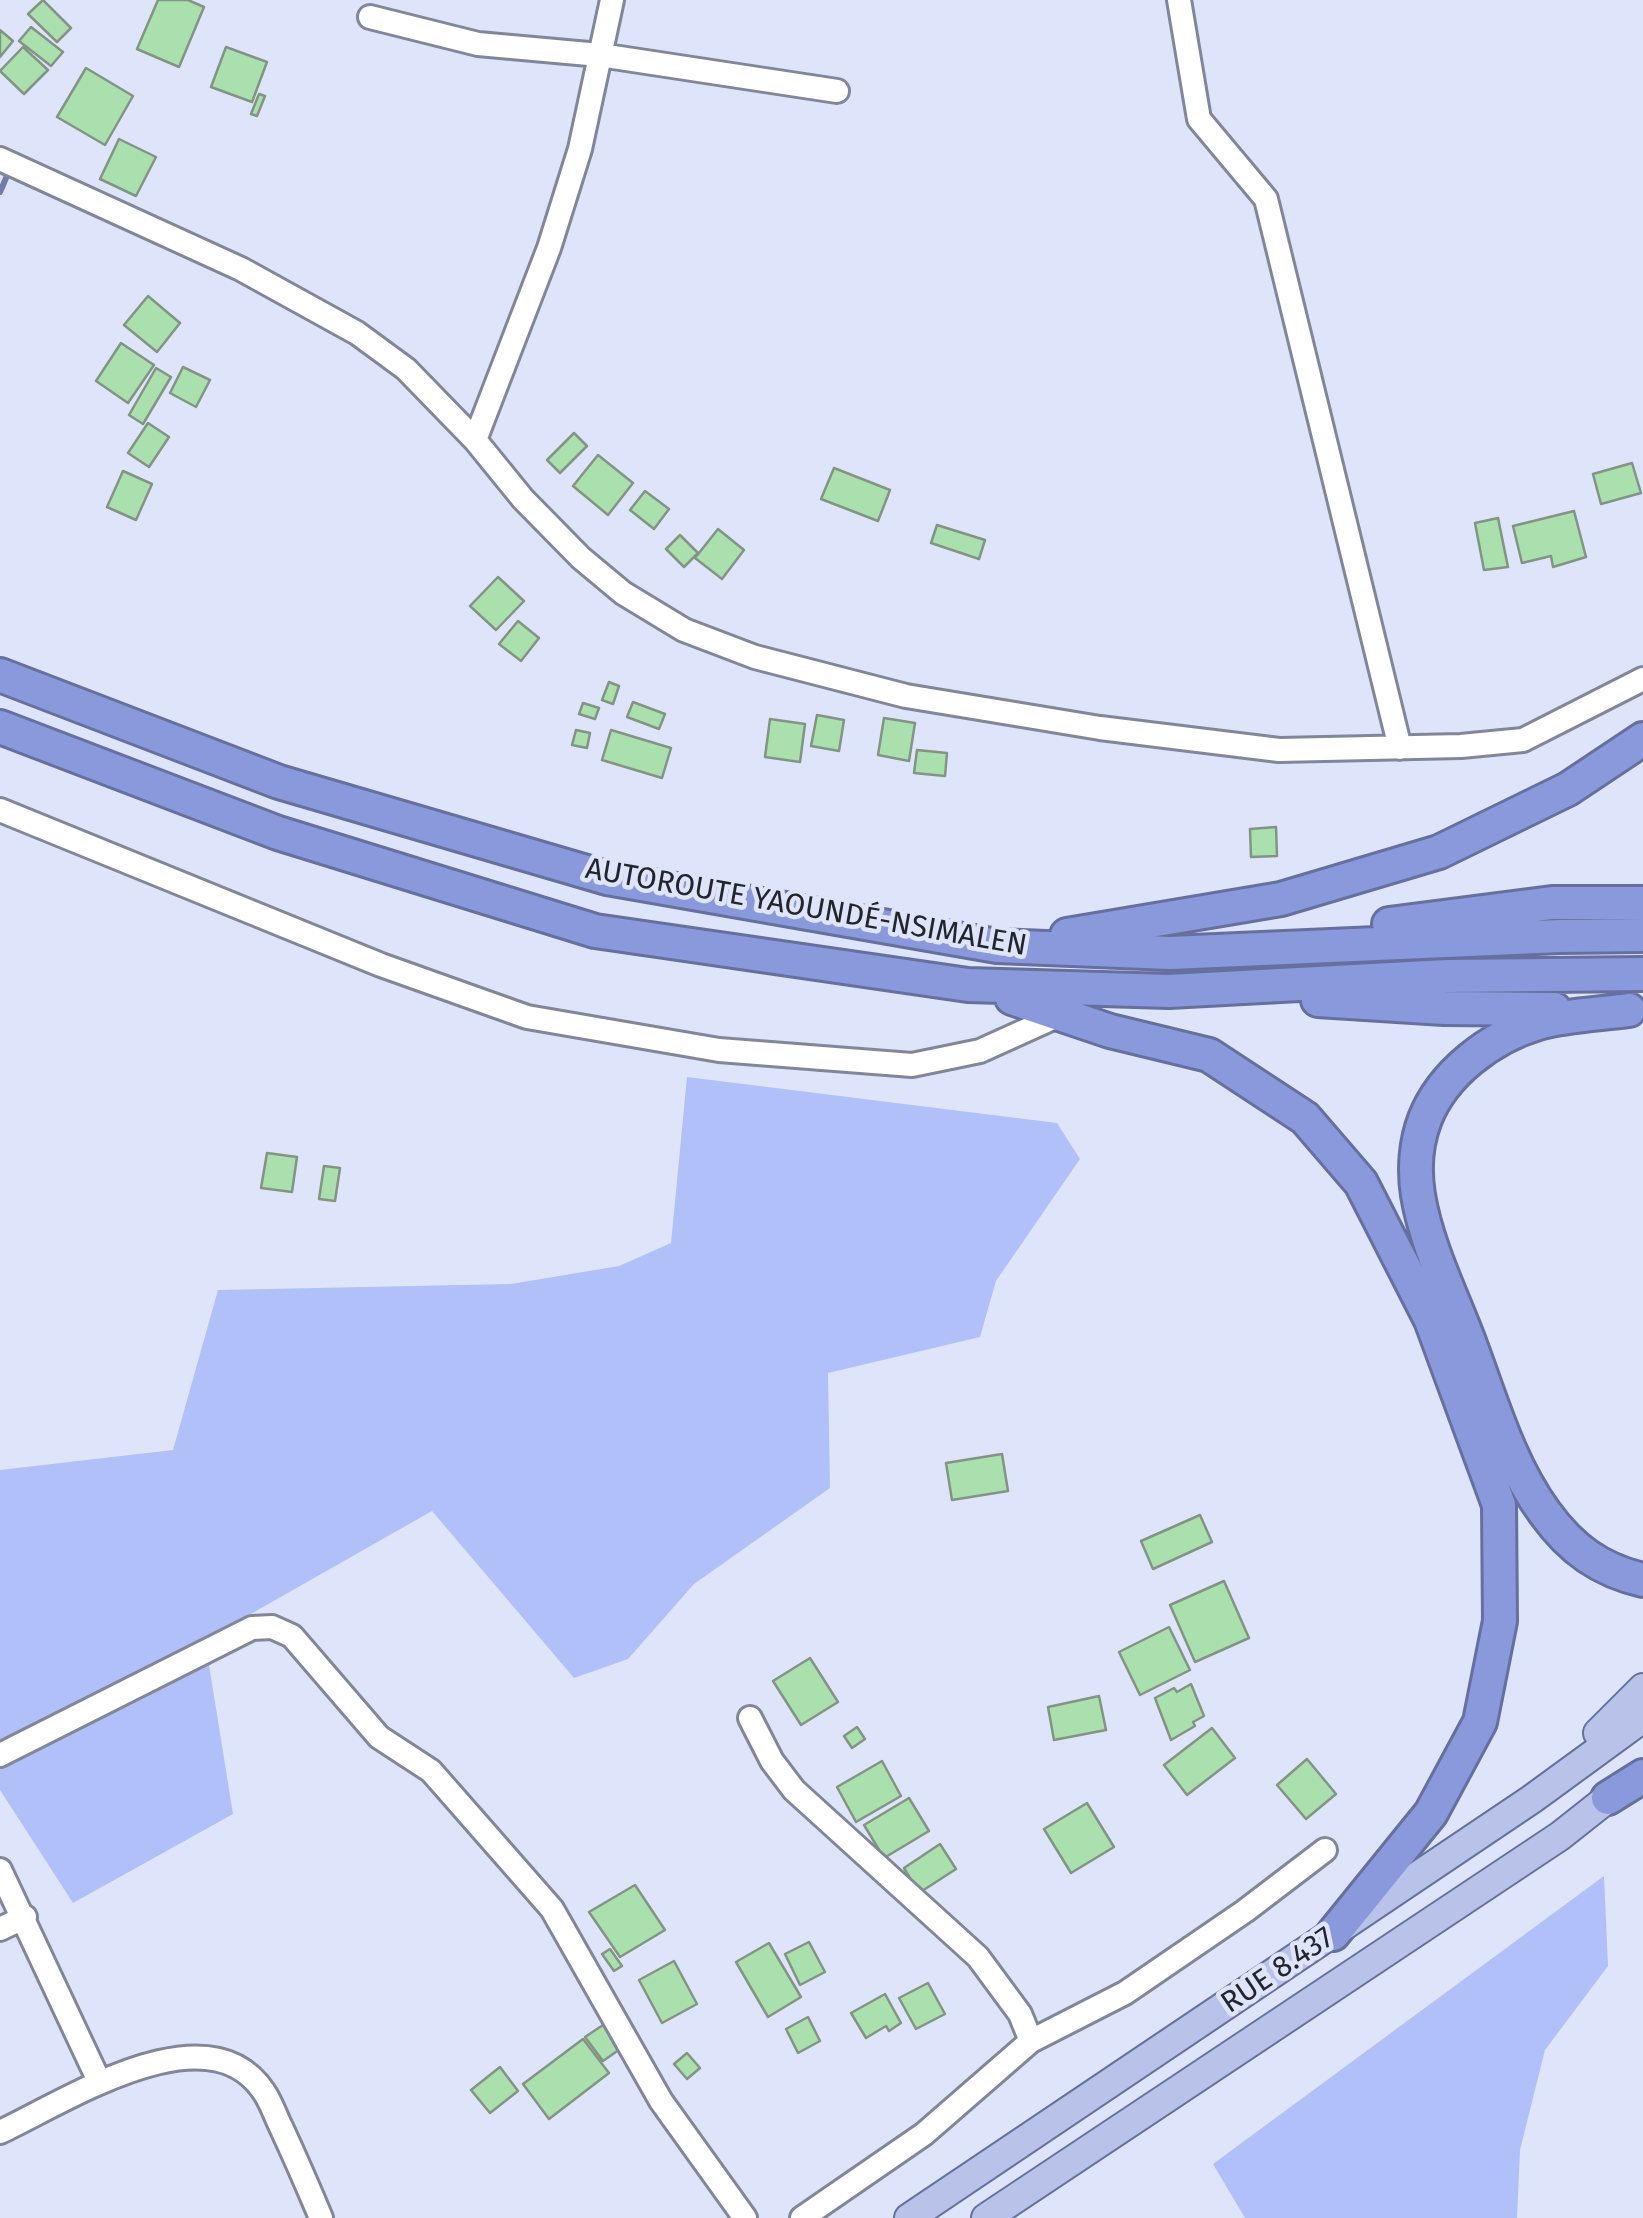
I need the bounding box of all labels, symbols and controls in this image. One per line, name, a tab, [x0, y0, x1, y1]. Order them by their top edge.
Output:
street label: AUTOROUTE YAOUNDÉ-NSIMALEN	[582, 851, 1030, 965]
street label: RUE 8.437	[1215, 1920, 1341, 2022]

